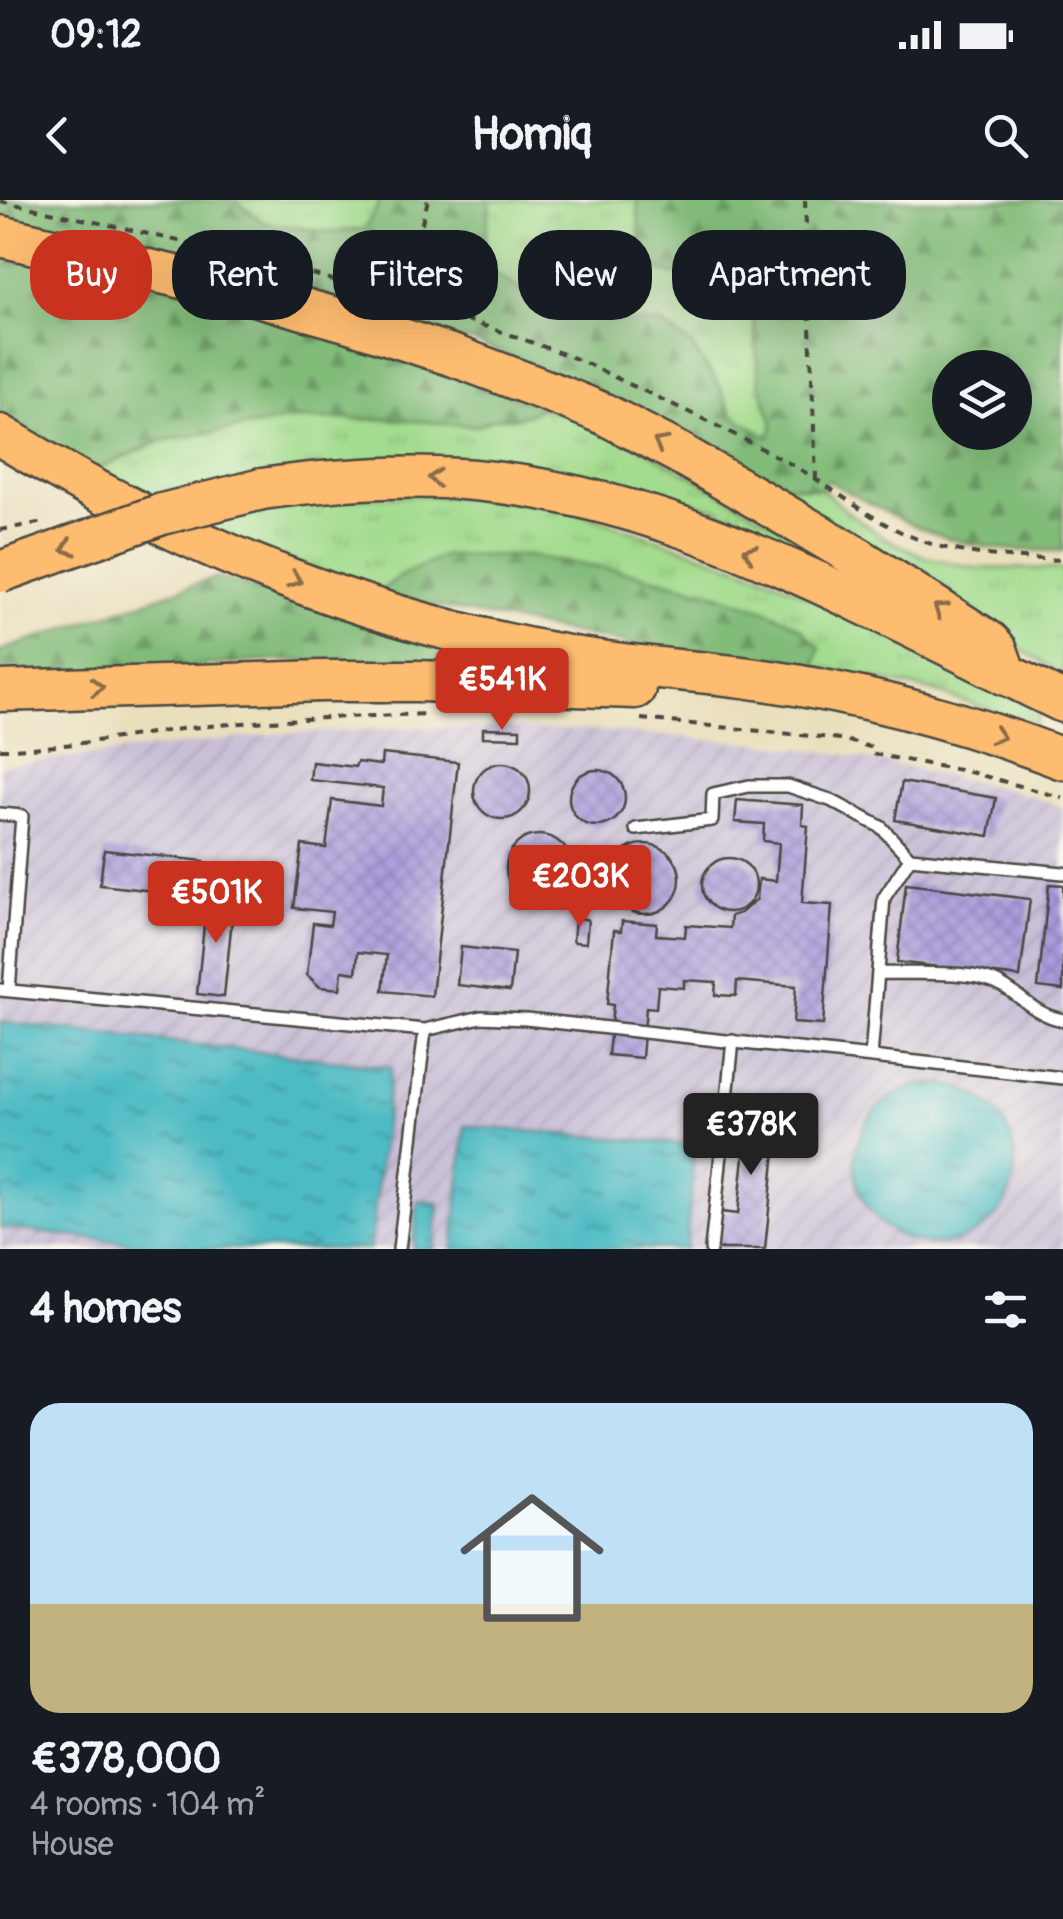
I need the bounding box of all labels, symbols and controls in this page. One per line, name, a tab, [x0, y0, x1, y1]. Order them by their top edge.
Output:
text: 09:12	[50, 11, 142, 59]
text: Homiq	[471, 107, 592, 163]
icon: back	[30, 108, 85, 163]
icon: search	[978, 108, 1033, 163]
chip: Buy	[30, 230, 152, 320]
chip: Rent	[172, 230, 313, 320]
chip: Filters	[333, 230, 498, 320]
chip: New	[518, 230, 652, 320]
chip: Apartment	[672, 230, 906, 320]
map controls	[932, 350, 1032, 450]
button: layers	[932, 350, 1032, 450]
one-way arrow	[653, 436, 671, 455]
one-way arrow	[427, 468, 443, 489]
one-way arrow	[61, 536, 78, 557]
one-way arrow	[742, 544, 760, 564]
one-way arrow	[286, 569, 303, 589]
one-way arrow	[932, 603, 950, 622]
pin: €541K	[432, 648, 572, 733]
text: €541K	[458, 660, 546, 700]
one-way arrow	[90, 677, 106, 698]
one-way arrow	[989, 724, 1006, 744]
pin: €203K	[510, 845, 650, 930]
text: €203K	[531, 857, 629, 897]
pin: €501K	[146, 861, 286, 946]
text: €501K	[170, 873, 262, 913]
pin: €378K	[681, 1093, 821, 1178]
text: €378K	[705, 1105, 797, 1145]
icon: filters	[978, 1282, 1033, 1337]
text: 4 homes	[30, 1283, 181, 1335]
icon: home	[442, 1468, 622, 1648]
text: €378,000	[30, 1733, 221, 1785]
text: 4 rooms · 104 m²	[30, 1785, 265, 1825]
text: House	[30, 1825, 114, 1865]

